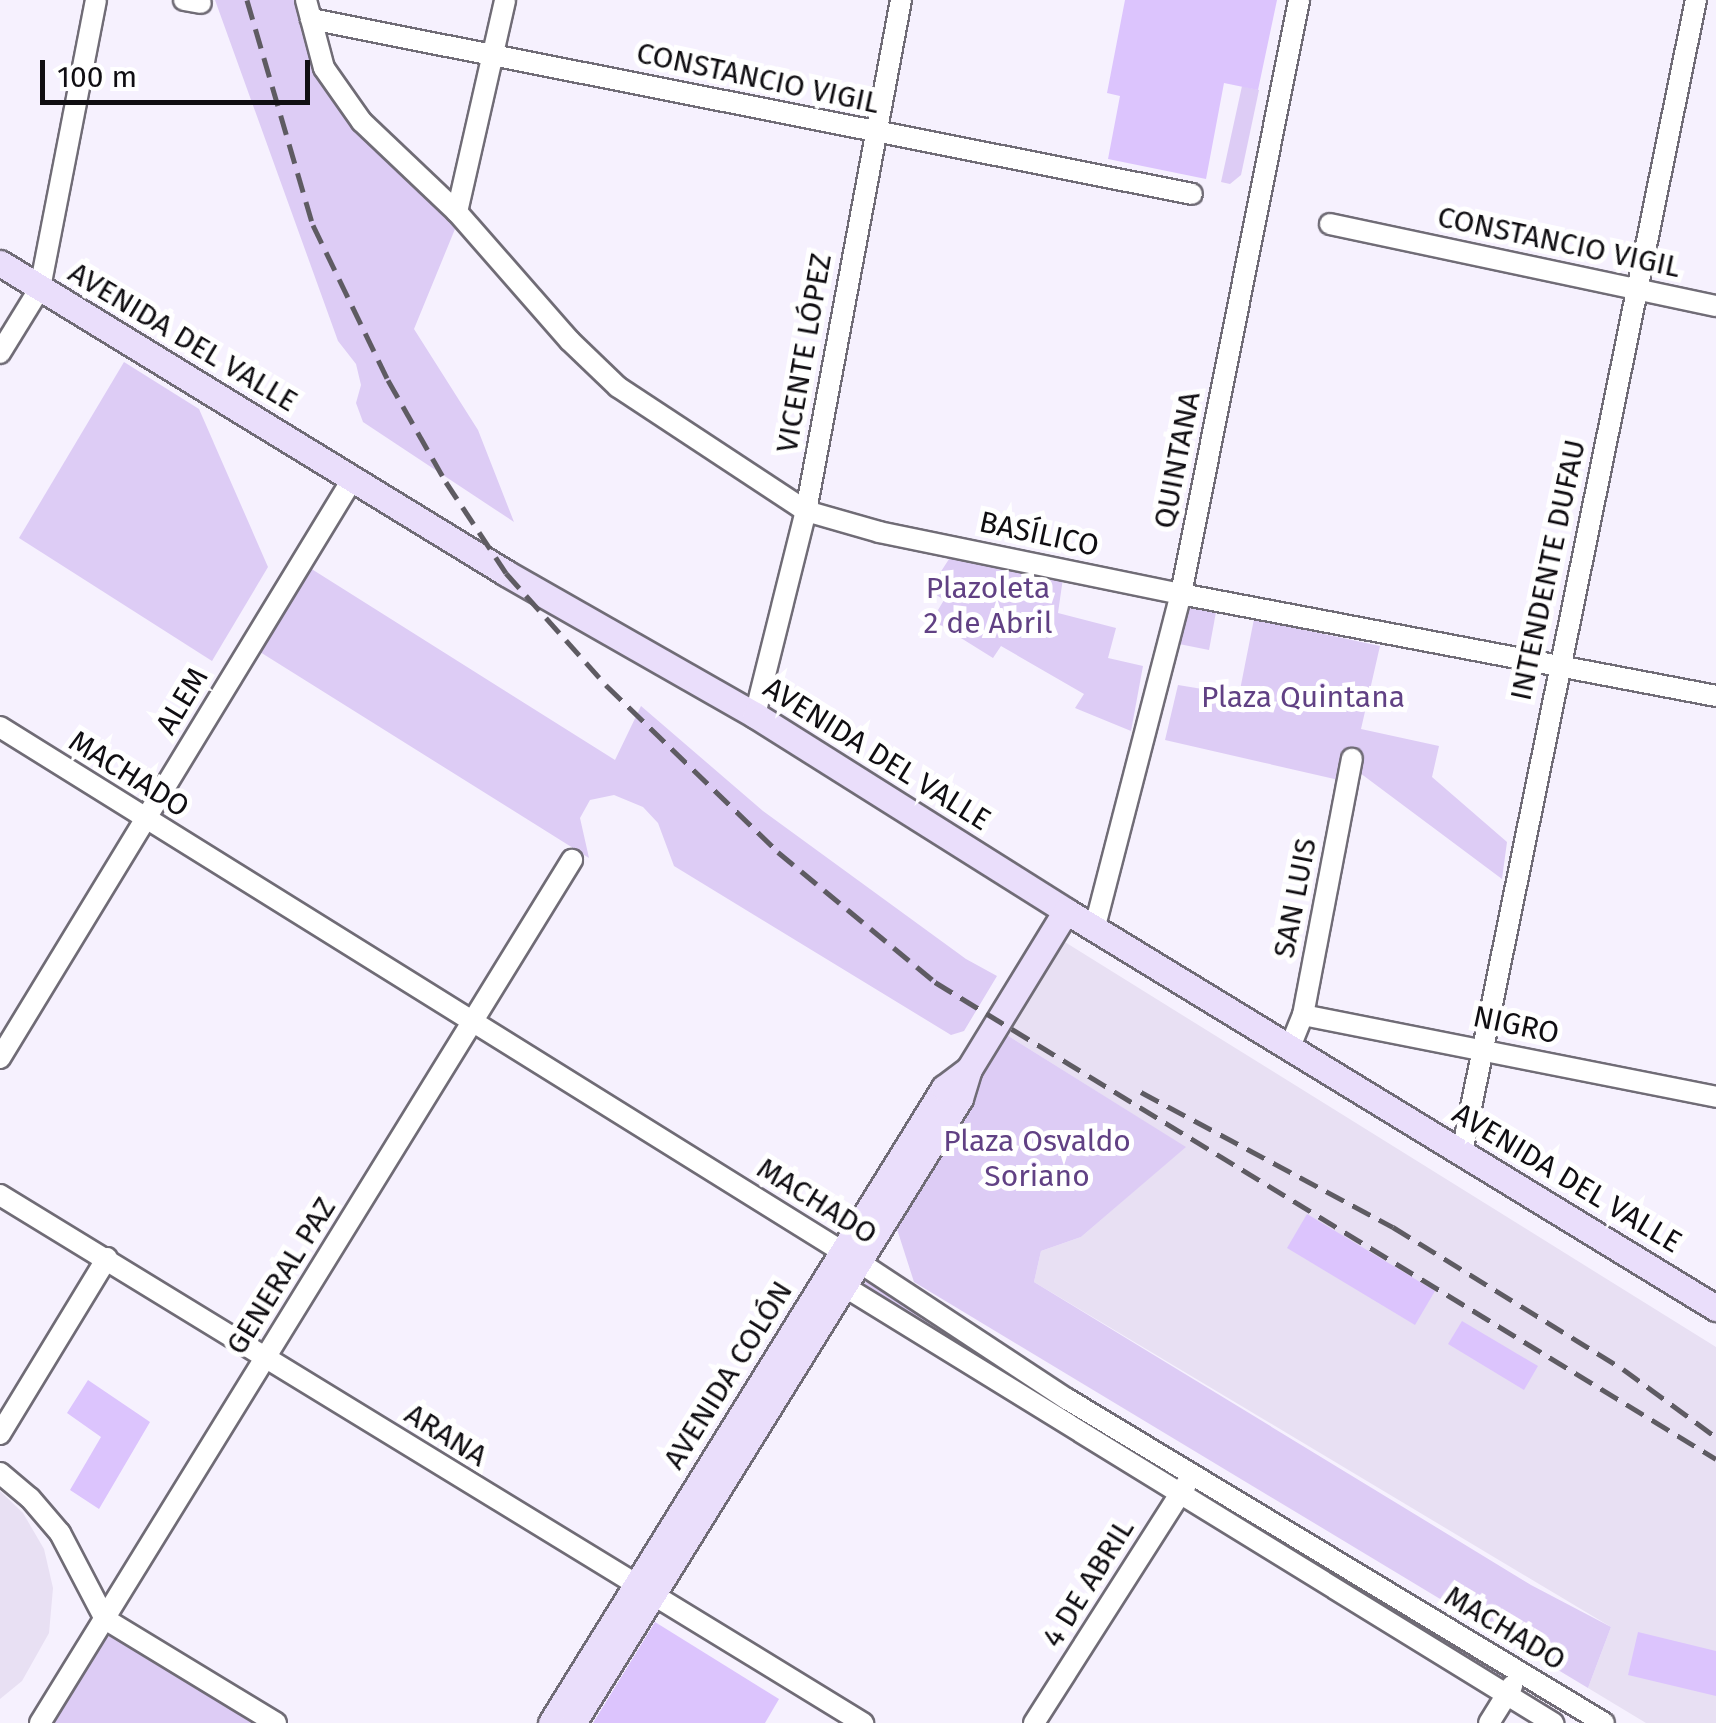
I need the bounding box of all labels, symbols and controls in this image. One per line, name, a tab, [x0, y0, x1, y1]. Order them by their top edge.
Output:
street label: CONSTANCIO VIGIL	[633, 35, 883, 121]
scale bar	[45, 40, 315, 102]
text: 100 m	[57, 59, 137, 95]
street label: CONSTANCIO VIGIL	[1434, 199, 1684, 285]
street label: VICENTE LÓPEZ	[769, 251, 839, 455]
street label: AVENIDA DEL VALLE	[62, 254, 304, 420]
street label: QUINTANA	[1146, 388, 1208, 532]
street label: INTENDENTE DUFAU	[1503, 436, 1593, 704]
street label: BASÍLICO	[976, 504, 1102, 564]
park label: Plazoleta 2 de Abril	[924, 570, 1052, 640]
street label: ALEM	[148, 661, 216, 741]
street label: AVENIDA DEL VALLE	[757, 670, 997, 838]
park label: Plaza Quintana	[1201, 679, 1405, 715]
street label: MACHADO	[62, 723, 196, 825]
street label: SAN LUIS	[1266, 835, 1324, 961]
street label: NIGRO	[1470, 998, 1562, 1052]
street label: AVENIDA DEL VALLE	[1446, 1095, 1688, 1261]
park label: Plaza Osvaldo Soriano	[943, 1123, 1131, 1194]
street label: MACHADO	[750, 1150, 884, 1252]
street label: GENERAL PAZ	[219, 1191, 343, 1361]
street label: AVENIDA COLÓN	[656, 1274, 800, 1476]
street label: ARANA	[398, 1396, 494, 1474]
street label: 4 DE ABRIL	[1034, 1512, 1142, 1654]
street label: MACHADO	[1438, 1578, 1572, 1678]

